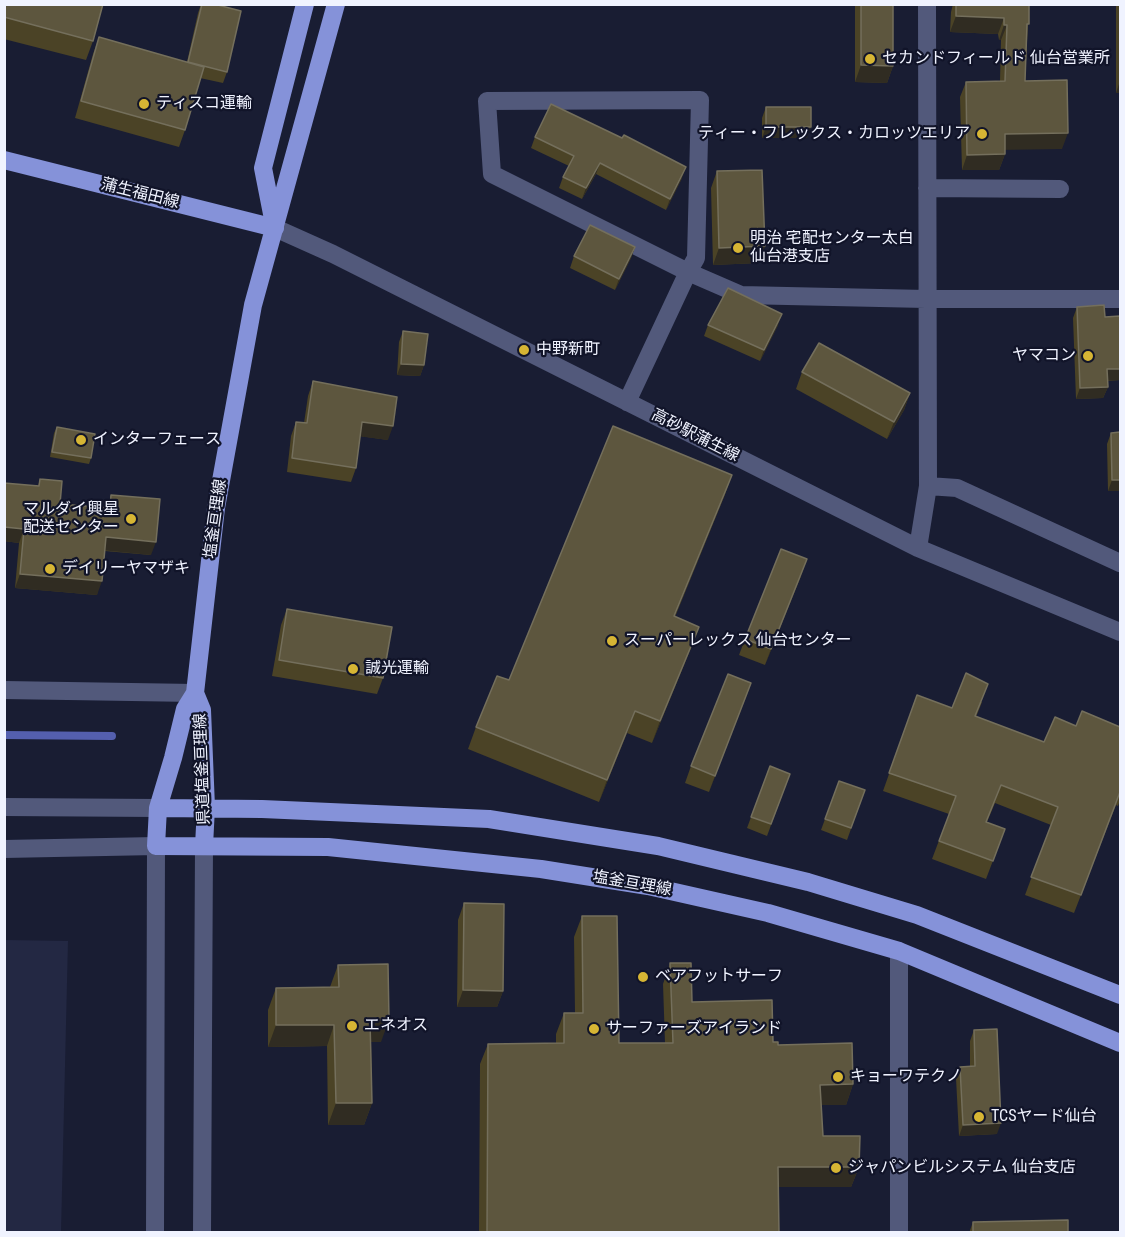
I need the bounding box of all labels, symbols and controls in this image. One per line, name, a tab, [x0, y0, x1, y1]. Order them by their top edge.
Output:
place label: セカンドフィールド 仙台営業所	[882, 49, 1110, 69]
marker: セカンドフィールド 仙台営業所	[863, 52, 877, 66]
place label: ティスコ運輸	[156, 94, 252, 114]
marker: ティスコ運輸	[137, 97, 151, 111]
place label: ティー・フレックス・カロッツエリア	[698, 124, 970, 144]
marker: ティー・フレックス・カロッツエリア	[975, 127, 989, 141]
street label: 蒲生福田線	[99, 175, 181, 213]
place label: 明治 宅配センター太白 仙台港支店	[750, 229, 914, 267]
marker: 明治 宅配センター太白 仙台港支店	[731, 241, 745, 255]
place label: 中野新町	[536, 340, 600, 360]
marker: 中野新町	[517, 343, 531, 357]
place label: ヤマコン	[1012, 346, 1076, 366]
marker: ヤマコン	[1081, 349, 1095, 363]
street label: 高砂駅蒲生線	[648, 406, 742, 466]
place label: インターフェース	[93, 430, 221, 450]
marker: インターフェース	[74, 433, 88, 447]
street label: 塩釜亘理線	[201, 478, 231, 560]
place label: マルダイ興星 配送センター	[23, 500, 119, 538]
marker: マルダイ興星 配送センター	[124, 512, 138, 526]
place label: デイリーヤマザキ	[62, 559, 190, 579]
marker: デイリーヤマザキ	[43, 562, 57, 576]
place label: スーパーレックス 仙台センター	[624, 631, 852, 651]
marker: スーパーレックス 仙台センター	[605, 634, 619, 648]
place label: 誠光運輸	[365, 659, 429, 679]
marker: 誠光運輸	[346, 662, 360, 676]
street label: 県道塩釜亘理線	[191, 713, 215, 825]
street label: 塩釜亘理線	[591, 868, 673, 900]
place label: ベアフットサーフ	[655, 967, 783, 987]
marker: ベアフットサーフ	[636, 970, 650, 984]
place label: エネオス	[364, 1016, 428, 1036]
marker: エネオス	[345, 1019, 359, 1033]
place label: サーファーズアイランド	[606, 1019, 782, 1039]
marker: サーファーズアイランド	[587, 1022, 601, 1036]
place label: キョーワテクノ	[850, 1067, 962, 1087]
marker: キョーワテクノ	[831, 1070, 845, 1084]
place label: TCSヤード仙台	[991, 1107, 1096, 1127]
marker: TCSヤード仙台	[972, 1110, 986, 1124]
place label: ジャパンビルシステム 仙台支店	[848, 1158, 1076, 1178]
marker: ジャパンビルシステム 仙台支店	[829, 1161, 843, 1175]

